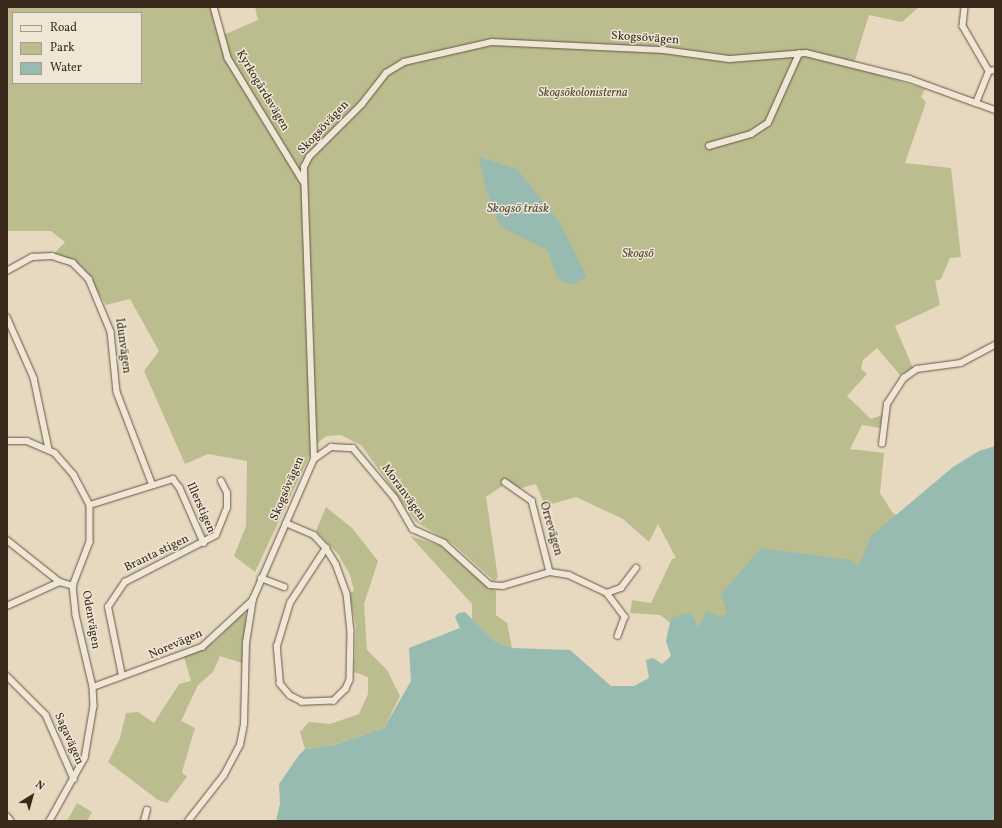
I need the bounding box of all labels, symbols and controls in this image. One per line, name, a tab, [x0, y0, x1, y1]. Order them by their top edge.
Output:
legend	[12, 12, 142, 84]
text: Road	[50, 20, 77, 36]
street label: Skogsövägen	[610, 29, 680, 49]
text: Park	[50, 40, 75, 56]
street label: Kyrkogårdsvägen	[232, 48, 292, 134]
text: Water	[50, 60, 82, 76]
park label: Skogsökolonisterna	[538, 87, 628, 101]
street label: Skogsövägen	[295, 98, 353, 158]
water label: Skogsö träsk	[487, 201, 549, 217]
park label: Skogsö	[622, 248, 654, 262]
street label: Idunvägen	[111, 317, 133, 375]
street label: Skogsövägen	[268, 455, 308, 523]
street label: Moranvägen	[378, 462, 428, 524]
street label: Illerstigen	[182, 480, 218, 536]
street label: Orrevägen	[535, 500, 565, 558]
street label: Branta stigen	[122, 532, 192, 576]
street label: Odenvägen	[78, 590, 102, 650]
street label: Norevägen	[147, 627, 205, 663]
street label: Sagavägen	[50, 711, 86, 767]
north arrow	[12, 776, 52, 816]
text: N	[32, 778, 47, 794]

